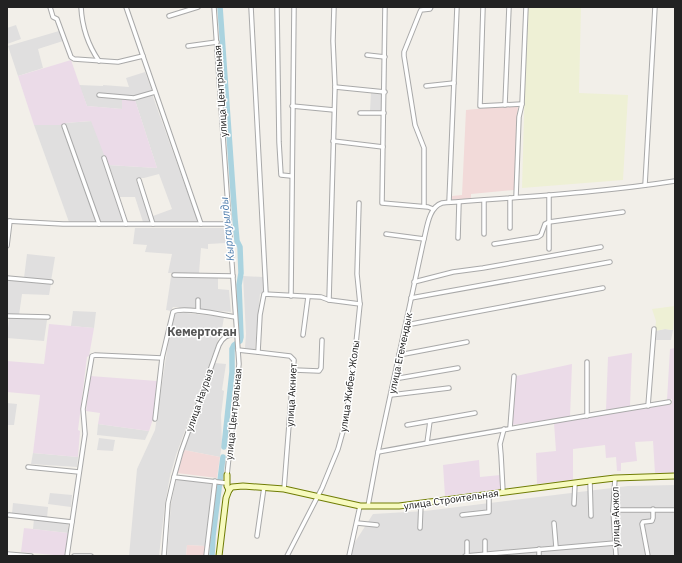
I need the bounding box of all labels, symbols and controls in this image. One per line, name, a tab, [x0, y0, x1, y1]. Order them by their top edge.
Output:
street label: улица Центральная	[211, 45, 230, 137]
water label: Кыргауылды	[217, 196, 237, 262]
street label: улица Егемендык	[386, 311, 416, 395]
district label: Кемертоған	[167, 324, 237, 339]
street label: улица Жибек Жолы	[337, 339, 362, 433]
street label: улица Акниет	[283, 363, 300, 427]
street label: улица Наурыз	[183, 367, 216, 433]
street label: улица Центральная	[222, 368, 245, 461]
street label: улица Строительная	[403, 486, 499, 513]
street label: улица Акжол	[608, 487, 623, 547]

